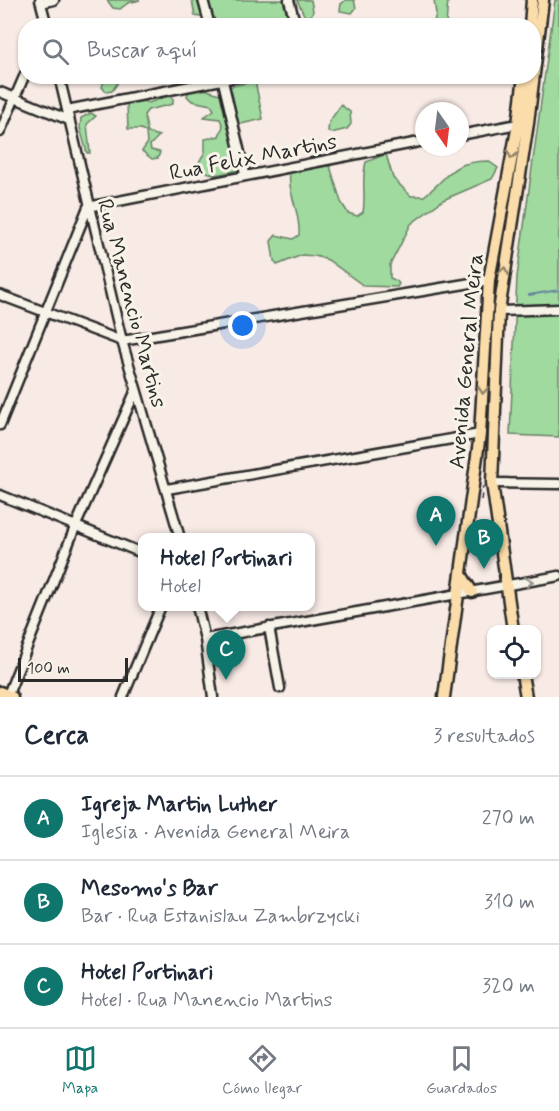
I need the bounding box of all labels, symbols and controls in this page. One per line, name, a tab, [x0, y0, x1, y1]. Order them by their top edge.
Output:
search box	[18, 18, 541, 84]
icon: search	[39, 35, 72, 68]
text: Buscar aquí	[87, 37, 198, 65]
north arrow	[415, 102, 469, 156]
street label: Rua Felix Martins	[167, 128, 340, 188]
one-way arrow	[506, 150, 519, 160]
street label: Rua Manencio Martins	[90, 196, 172, 411]
street label: Avenida General Meira	[444, 252, 490, 470]
one-way arrow	[498, 266, 510, 276]
your location	[228, 311, 257, 340]
one-way arrow	[477, 385, 490, 394]
pin: A	[416, 496, 456, 546]
pin: B	[464, 520, 504, 569]
popup	[138, 533, 315, 611]
text: Hotel Portinari	[160, 545, 293, 573]
text: Hotel	[160, 573, 201, 600]
one-way arrow	[524, 576, 534, 589]
map controls	[487, 625, 541, 679]
button: locate	[487, 625, 541, 679]
pin: C	[206, 630, 246, 680]
scale bar	[18, 655, 128, 682]
text: 100 m	[27, 658, 70, 679]
text: Cerca	[24, 719, 89, 753]
text: 3 resultados	[433, 723, 535, 750]
text: Igreja Martin Luther	[81, 791, 278, 819]
text: A	[37, 805, 50, 832]
text: 270 m	[482, 805, 535, 832]
text: Iglesia · Avenida General Meira	[81, 819, 350, 846]
text: Mesomo's Bar	[81, 875, 218, 903]
text: B	[37, 889, 50, 916]
text: 310 m	[484, 889, 535, 916]
text: Bar · Rua Estanislau Zambrzycki	[81, 903, 360, 930]
text: Hotel Portinari	[81, 959, 213, 987]
text: C	[36, 973, 51, 1000]
text: 320 m	[482, 973, 535, 1000]
text: Hotel · Rua Manencio Martins	[81, 987, 333, 1014]
tab: Mapa	[62, 1042, 98, 1099]
tab: Cómo llegar	[222, 1042, 302, 1099]
tab: Guardados	[426, 1042, 497, 1099]

